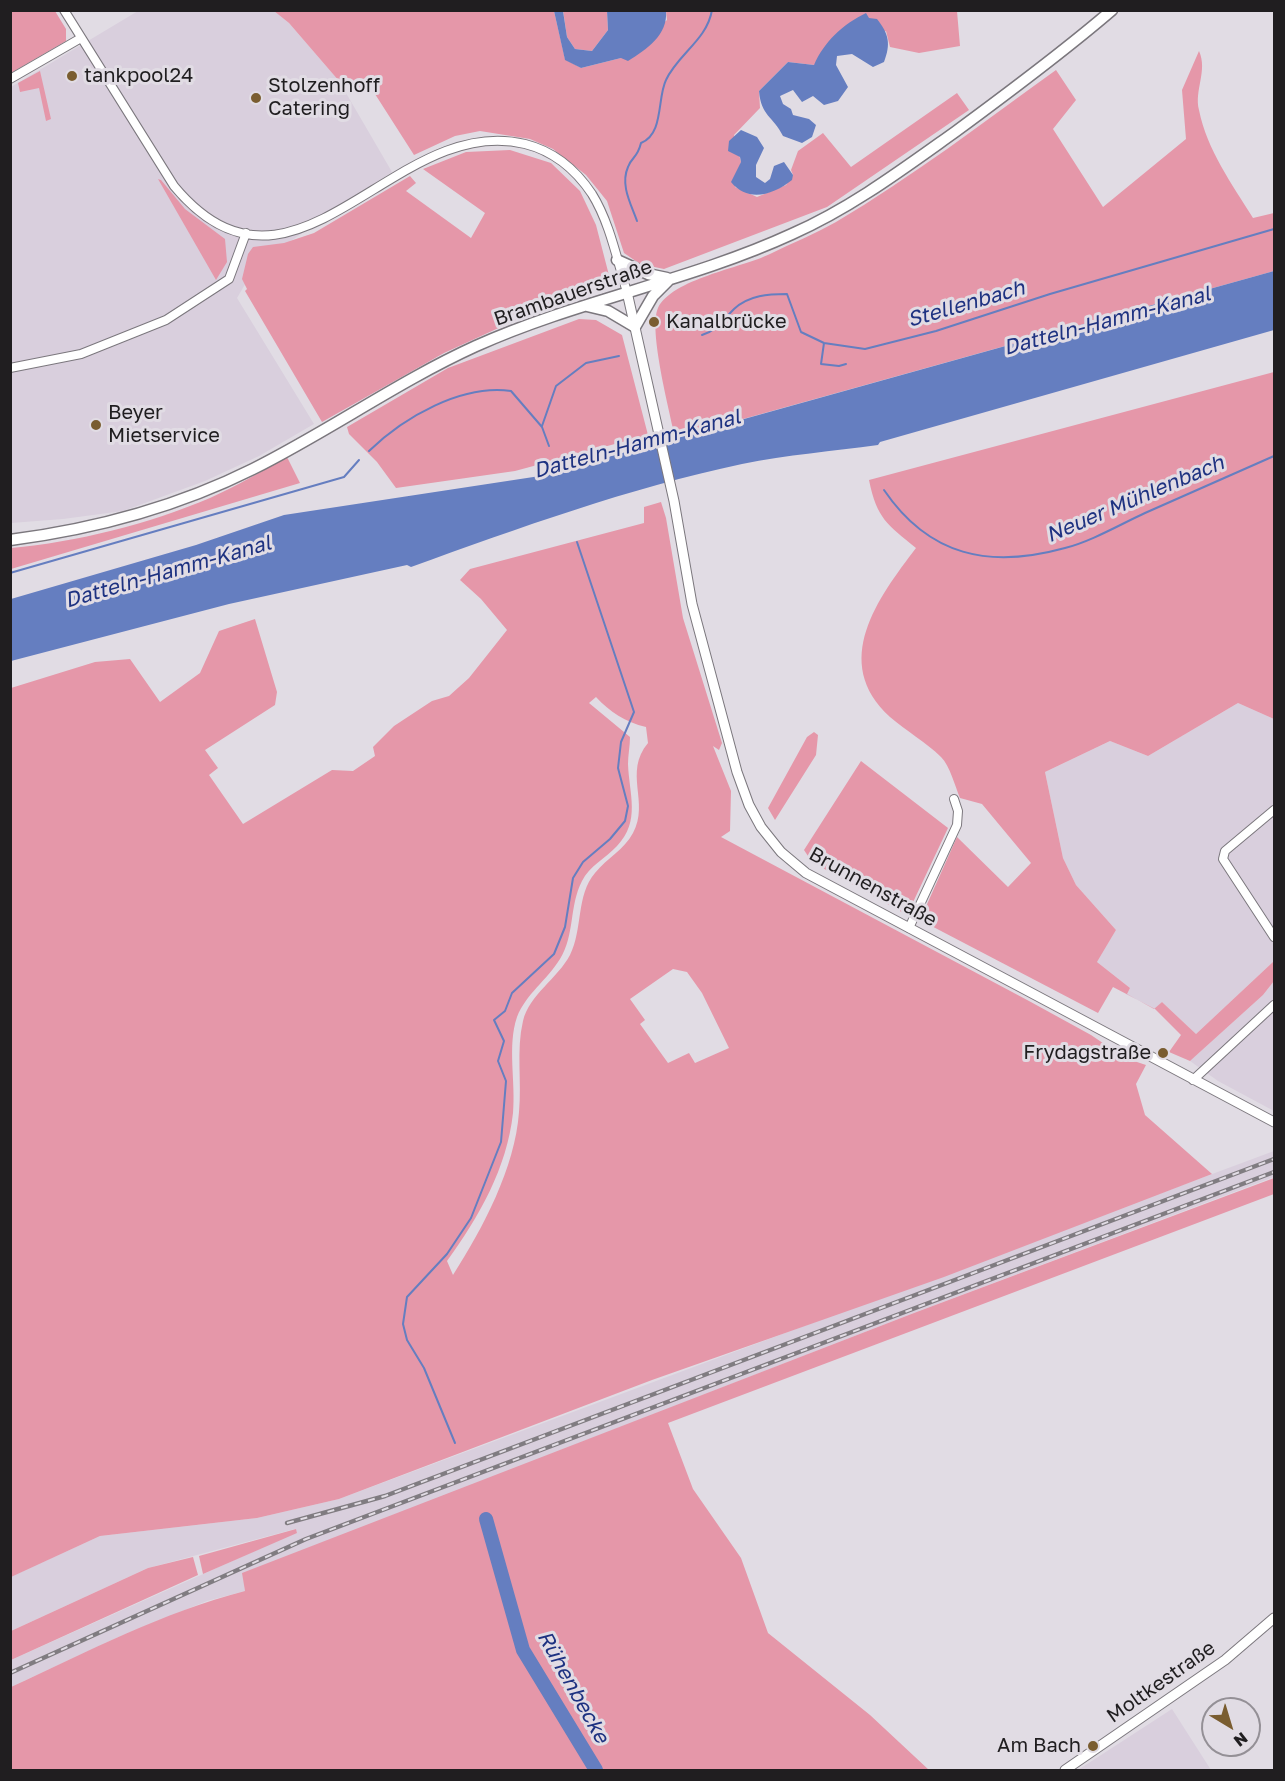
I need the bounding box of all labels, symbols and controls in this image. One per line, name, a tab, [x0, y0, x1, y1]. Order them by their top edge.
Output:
place label: tankpool24	[84, 64, 193, 88]
marker: tankpool24	[65, 69, 79, 83]
place label: Stolzenhoff Catering	[268, 74, 380, 121]
marker: Stolzenhoff Catering	[249, 91, 263, 105]
street label: Brambauerstraße	[491, 255, 655, 331]
water label: Stellenbach	[904, 275, 1028, 333]
water label: Datteln-Hamm-Kanal	[1001, 281, 1213, 361]
place label: Kanalbrücke	[666, 310, 786, 334]
marker: Kanalbrücke	[647, 315, 661, 329]
place label: Beyer Mietservice	[108, 401, 220, 448]
water label: Datteln-Hamm-Kanal	[531, 404, 743, 484]
marker: Beyer Mietservice	[89, 418, 103, 432]
water label: Neuer Mühlenbach	[1042, 450, 1228, 548]
water label: Datteln-Hamm-Kanal	[62, 530, 274, 614]
street label: Brunnenstraße	[805, 842, 941, 932]
place label: Frydagstraße	[1023, 1041, 1151, 1065]
marker: Frydagstraße	[1156, 1046, 1170, 1060]
water label: Rühenbecke	[532, 1626, 614, 1748]
street label: Moltkestraße	[1102, 1636, 1220, 1728]
north arrow	[1201, 1697, 1261, 1757]
text: N	[1230, 1728, 1252, 1751]
place label: Am Bach	[997, 1734, 1081, 1758]
marker: Am Bach	[1086, 1739, 1100, 1753]

